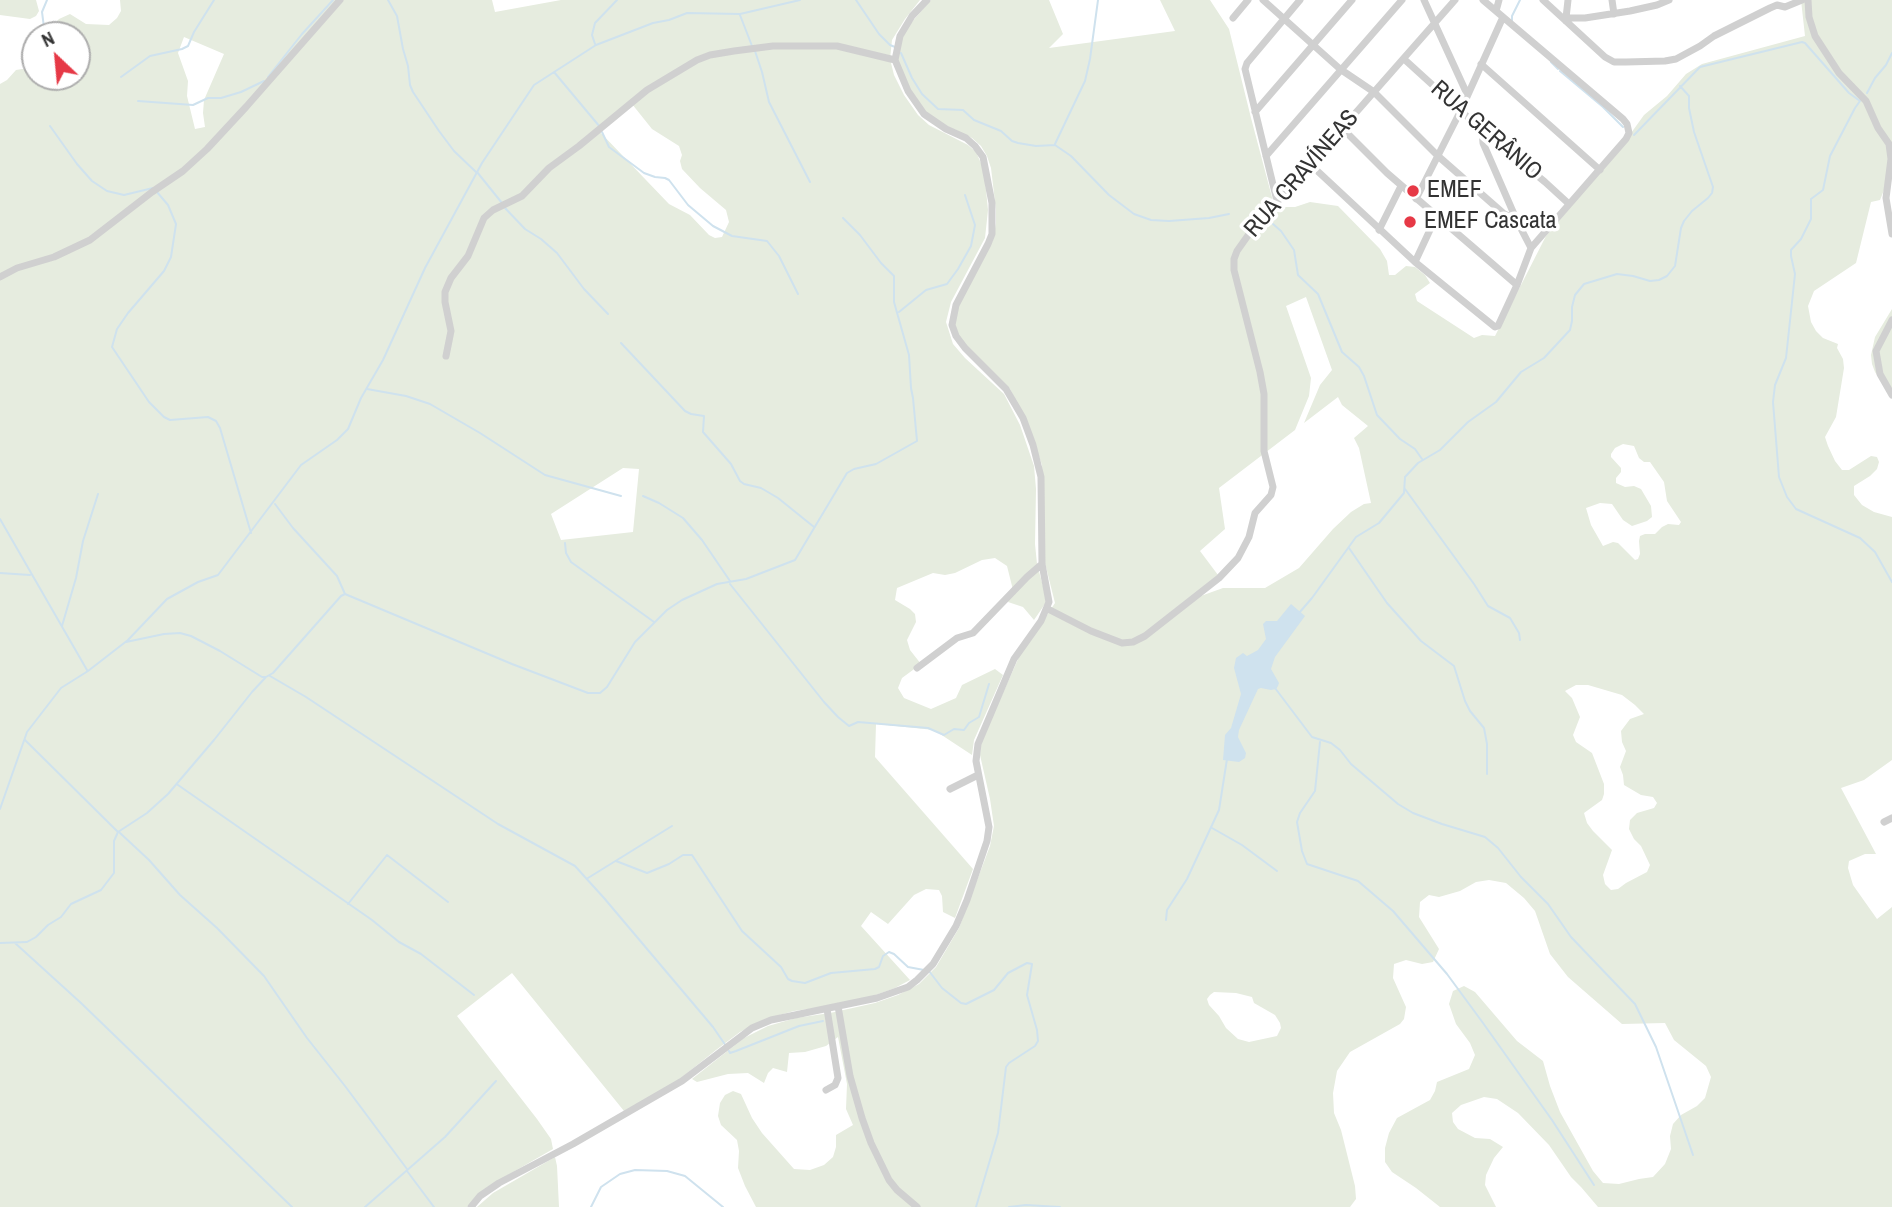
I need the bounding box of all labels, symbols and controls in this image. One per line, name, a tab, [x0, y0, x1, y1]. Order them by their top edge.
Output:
north arrow	[21, 21, 91, 91]
text: N	[37, 25, 58, 53]
street label: RUA GERÂNIO	[1425, 75, 1547, 187]
street label: RUA CRAVÍNEAS	[1239, 104, 1365, 244]
place label: EMEF	[1427, 177, 1482, 205]
marker: EMEF	[1405, 183, 1421, 199]
place label: EMEF Cascata	[1424, 208, 1556, 236]
marker: EMEF Cascata	[1402, 214, 1418, 230]

